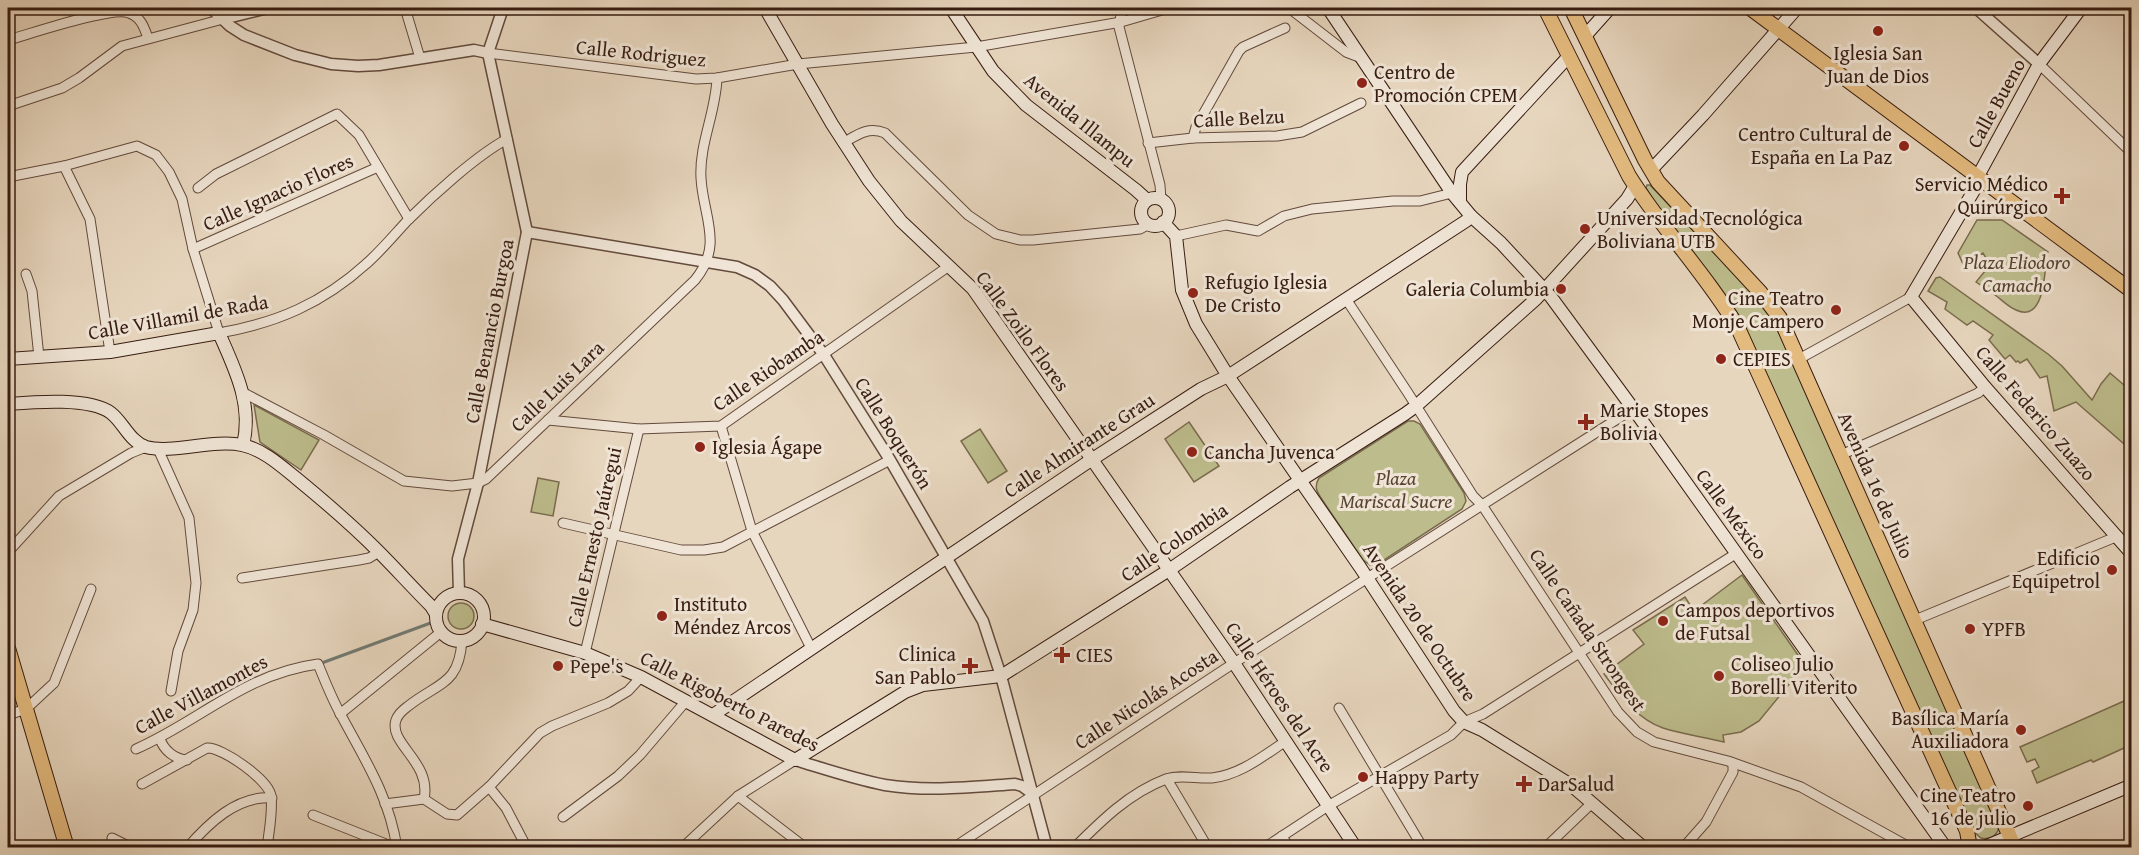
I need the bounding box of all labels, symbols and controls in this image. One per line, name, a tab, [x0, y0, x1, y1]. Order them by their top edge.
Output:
marker: Iglesia San Juan de Dios	[1871, 24, 1885, 38]
street label: Calle Rodriguez	[575, 31, 708, 74]
place label: Iglesia San Juan de Dios	[1824, 38, 1929, 90]
street label: Calle Bueno	[1959, 53, 2032, 153]
place label: Centro de Promoción CPEM	[1374, 57, 1518, 109]
street label: Avenida Illampu	[1018, 65, 1142, 174]
marker: Centro de Promoción CPEM	[1355, 76, 1369, 90]
street label: Calle Belzu	[1193, 101, 1285, 134]
place label: Centro Cultural de España en La Paz	[1738, 119, 1892, 171]
marker: Centro Cultural de España en La Paz	[1897, 139, 1911, 153]
street label: Calle Ignacio Flores	[198, 145, 358, 238]
place label: Servicio Médico Quirúrgico	[1915, 169, 2048, 221]
marker: Servicio Médico Quirúrgico	[2053, 187, 2071, 205]
place label: Universidad Tecnológica Boliviana UTB	[1597, 203, 1803, 255]
marker: Universidad Tecnológica Boliviana UTB	[1578, 222, 1592, 236]
street label: Calle Benancio Burgoa	[456, 236, 521, 425]
park label: Plaza Eliodoro Camacho	[1963, 247, 2071, 299]
street label: Calle Zoilo Flores	[970, 264, 1077, 397]
place label: Refugio Iglesia De Cristo	[1205, 267, 1328, 319]
place label: Galeria Columbia	[1406, 274, 1550, 303]
marker: Galeria Columbia	[1554, 282, 1568, 296]
place label: Cine Teatro Monje Campero	[1692, 283, 1824, 335]
street label: Calle Villamil de Rada	[86, 286, 271, 347]
marker: Refugio Iglesia De Cristo	[1186, 286, 1200, 300]
marker: Cine Teatro Monje Campero	[1829, 303, 1843, 317]
street label: Calle Riobamba	[706, 321, 830, 418]
street label: Calle Luis Lara	[503, 333, 610, 438]
street label: Calle Federico Zuazo	[1969, 339, 2103, 487]
place label: CEPIES	[1733, 344, 1791, 373]
marker: CEPIES	[1714, 352, 1728, 366]
street label: Calle Boquerón	[848, 371, 940, 494]
street label: Calle Almirante Grau	[998, 385, 1160, 504]
place label: Marie Stopes Bolivia	[1600, 395, 1709, 447]
street label: Avenida 16 de Julio	[1831, 407, 1922, 563]
marker: Marie Stopes Bolivia	[1577, 413, 1595, 431]
place label: Iglesia Ágape	[712, 432, 822, 461]
place label: Cancha Juvenca	[1204, 437, 1335, 466]
marker: Iglesia Ágape	[693, 440, 707, 454]
street label: Calle Ernesto Jaúregui	[559, 444, 628, 630]
marker: Cancha Juvenca	[1185, 445, 1199, 459]
street label: Calle México	[1690, 462, 1775, 565]
park label: Plaza Mariscal Sucre	[1340, 463, 1452, 515]
street label: Calle Colombia	[1114, 495, 1234, 588]
street label: Avenida 20 de Octubre	[1356, 536, 1484, 707]
street label: Calle Cañada Strongest	[1523, 542, 1654, 717]
place label: Edificio Equipetrol	[2012, 543, 2100, 595]
marker: Edificio Equipetrol	[2105, 563, 2119, 577]
place label: Instituto Méndez Arcos	[674, 589, 791, 641]
place label: Campos deportivos de Futsal	[1675, 595, 1835, 647]
marker: Instituto Méndez Arcos	[655, 609, 669, 623]
marker: Campos deportivos de Futsal	[1656, 614, 1670, 628]
place label: YPFB	[1982, 614, 2026, 643]
street label: Calle Héroes del Acre	[1219, 616, 1342, 778]
marker: YPFB	[1963, 622, 1977, 636]
place label: Clinica San Pablo	[875, 639, 957, 691]
place label: CIES	[1076, 640, 1113, 669]
street label: Calle Nicolás Acosta	[1068, 641, 1224, 756]
street label: Calle Rigoberto Paredes	[636, 643, 825, 758]
street label: Calle Villamontes	[129, 646, 272, 741]
marker: CIES	[1053, 646, 1071, 664]
place label: Coliseo Julio Borelli Viterito	[1731, 649, 1857, 701]
place label: Pepe's	[570, 651, 623, 680]
marker: Clinica San Pablo	[961, 657, 979, 675]
marker: Pepe's	[551, 659, 565, 673]
marker: Coliseo Julio Borelli Viterito	[1712, 669, 1726, 683]
place label: Basílica María Auxiliadora	[1892, 703, 2010, 755]
marker: Basílica María Auxiliadora	[2014, 723, 2028, 737]
place label: Happy Party	[1375, 762, 1479, 791]
place label: DarSalud	[1538, 769, 1614, 798]
marker: Happy Party	[1356, 770, 1370, 784]
marker: DarSalud	[1515, 775, 1533, 793]
place label: Cine Teatro 16 de julio	[1920, 780, 2016, 832]
marker: Cine Teatro 16 de julio	[2021, 799, 2035, 813]

